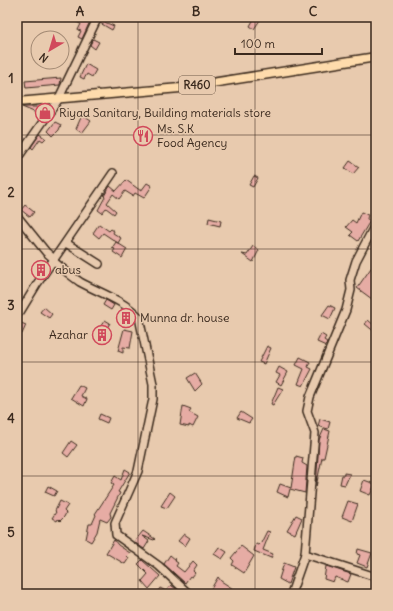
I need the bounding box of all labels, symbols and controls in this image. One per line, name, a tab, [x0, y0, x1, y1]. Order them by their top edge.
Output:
text: A	[76, 3, 85, 20]
text: B	[192, 3, 201, 20]
text: C	[309, 3, 318, 20]
north arrow	[30, 30, 70, 70]
scale bar	[235, 30, 322, 56]
text: 100 m	[241, 36, 275, 51]
text: N	[37, 50, 51, 66]
text: 1	[8, 70, 14, 87]
road number: R460	[179, 76, 215, 94]
shop icon: Riyad Sanitary, Building materials store	[34, 102, 56, 124]
place label: Riyad Sanitary, Building materials store	[59, 105, 271, 120]
place label: Ms. S.K Food Agency	[157, 121, 227, 150]
restaurant icon: Ms. S.K Food Agency	[132, 125, 154, 147]
text: 2	[7, 184, 15, 201]
building icon: abus	[30, 259, 52, 281]
place label: abus	[55, 262, 81, 277]
text: 3	[7, 297, 15, 314]
building icon: Munna dr. house	[115, 307, 137, 329]
place label: Munna dr. house	[140, 310, 230, 325]
building icon: Azahar	[91, 324, 113, 346]
place label: Azahar	[49, 327, 88, 342]
text: 4	[7, 410, 15, 427]
text: 5	[7, 524, 15, 541]

